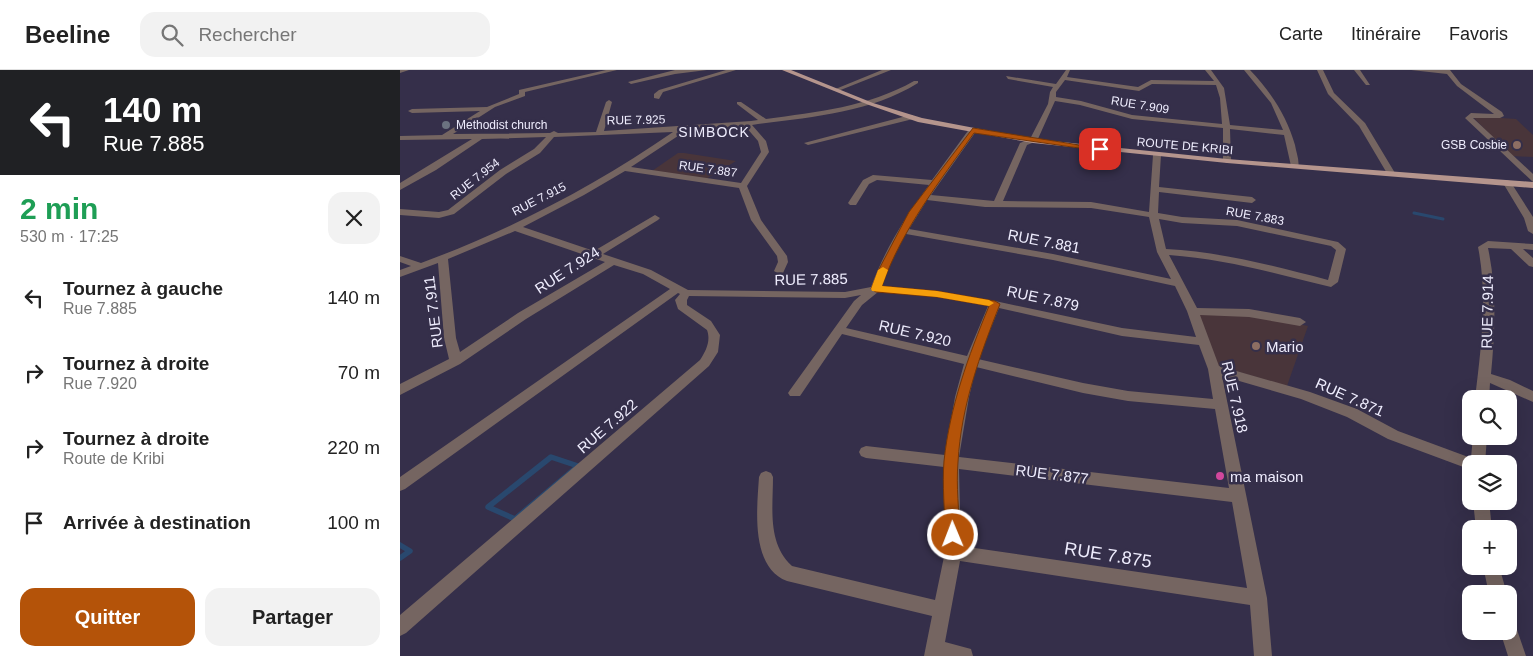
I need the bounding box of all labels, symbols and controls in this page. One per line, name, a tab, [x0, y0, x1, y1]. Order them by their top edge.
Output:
search box	[140, 12, 490, 57]
text: Beeline	[25, 21, 110, 48]
icon: search	[158, 21, 186, 49]
text: Rechercher	[198, 24, 297, 45]
text: Carte	[1279, 24, 1323, 44]
text: Itinéraire	[1351, 24, 1421, 44]
text: Favoris	[1449, 24, 1508, 44]
icon: left	[20, 90, 85, 155]
text: 140 m	[103, 90, 202, 129]
street label: RUE 7.909	[1110, 93, 1170, 117]
street label: RUE 7.925	[607, 112, 666, 128]
place label: Methodist church	[456, 118, 547, 132]
marker: Methodist church	[440, 119, 452, 131]
district label: SIMBOCK	[678, 124, 750, 140]
pin	[1079, 128, 1121, 170]
text: Rue 7.885	[103, 131, 205, 156]
icon: arrive	[1086, 135, 1114, 163]
street label: ROUTE DE KRIBI	[1136, 135, 1234, 157]
place label: GSB Cosbie	[1441, 138, 1507, 152]
marker: GSB Cosbie	[1511, 139, 1523, 151]
street label: RUE 7.954	[448, 155, 503, 203]
street label: RUE 7.887	[678, 158, 738, 180]
street label: RUE 7.915	[510, 179, 569, 219]
text: 2 min	[20, 192, 98, 225]
button: close	[328, 192, 380, 244]
street label: RUE 7.883	[1225, 204, 1285, 228]
street label: RUE 7.881	[1006, 226, 1082, 256]
text: 530 m · 17:25	[20, 228, 119, 245]
street label: RUE 7.924	[532, 243, 602, 297]
street label: RUE 7.885	[774, 270, 848, 288]
street label: RUE 7.911	[420, 275, 446, 349]
street label: RUE 7.914	[1478, 275, 1496, 349]
text: Tournez à gauche	[63, 278, 223, 299]
street label: RUE 7.879	[1005, 282, 1081, 314]
icon: left	[20, 284, 48, 312]
text: 140 m	[327, 287, 380, 308]
text: Rue 7.885	[63, 300, 137, 317]
street label: RUE 7.920	[877, 316, 953, 350]
place label: Mario	[1266, 338, 1304, 355]
marker: Mario	[1250, 340, 1262, 352]
text: Tournez à droite	[63, 353, 209, 374]
icon: right	[20, 359, 48, 387]
street label: RUE 7.918	[1218, 359, 1252, 435]
text: 70 m	[338, 362, 380, 383]
street label: RUE 7.871	[1313, 374, 1387, 420]
text: Rue 7.920	[63, 375, 137, 392]
map controls	[1462, 390, 1517, 640]
button: search	[1462, 390, 1517, 445]
street label: RUE 7.922	[574, 396, 640, 456]
text: Tournez à droite	[63, 428, 209, 449]
icon: right	[20, 434, 48, 462]
text: 220 m	[327, 437, 380, 458]
text: Route de Kribi	[63, 450, 164, 467]
button: layers	[1462, 455, 1517, 510]
street label: RUE 7.877	[1015, 461, 1089, 487]
place label: ma maison	[1230, 468, 1303, 485]
marker: ma maison	[1214, 470, 1226, 482]
position arrow	[926, 508, 978, 560]
icon: arrive	[20, 509, 48, 537]
text: Arrivée à destination	[63, 512, 251, 533]
text: 100 m	[327, 512, 380, 533]
button: +	[1462, 520, 1517, 575]
street label: RUE 7.875	[1063, 538, 1153, 572]
button: −	[1462, 585, 1517, 640]
button: Quitter	[20, 588, 195, 646]
button: Partager	[205, 588, 380, 646]

